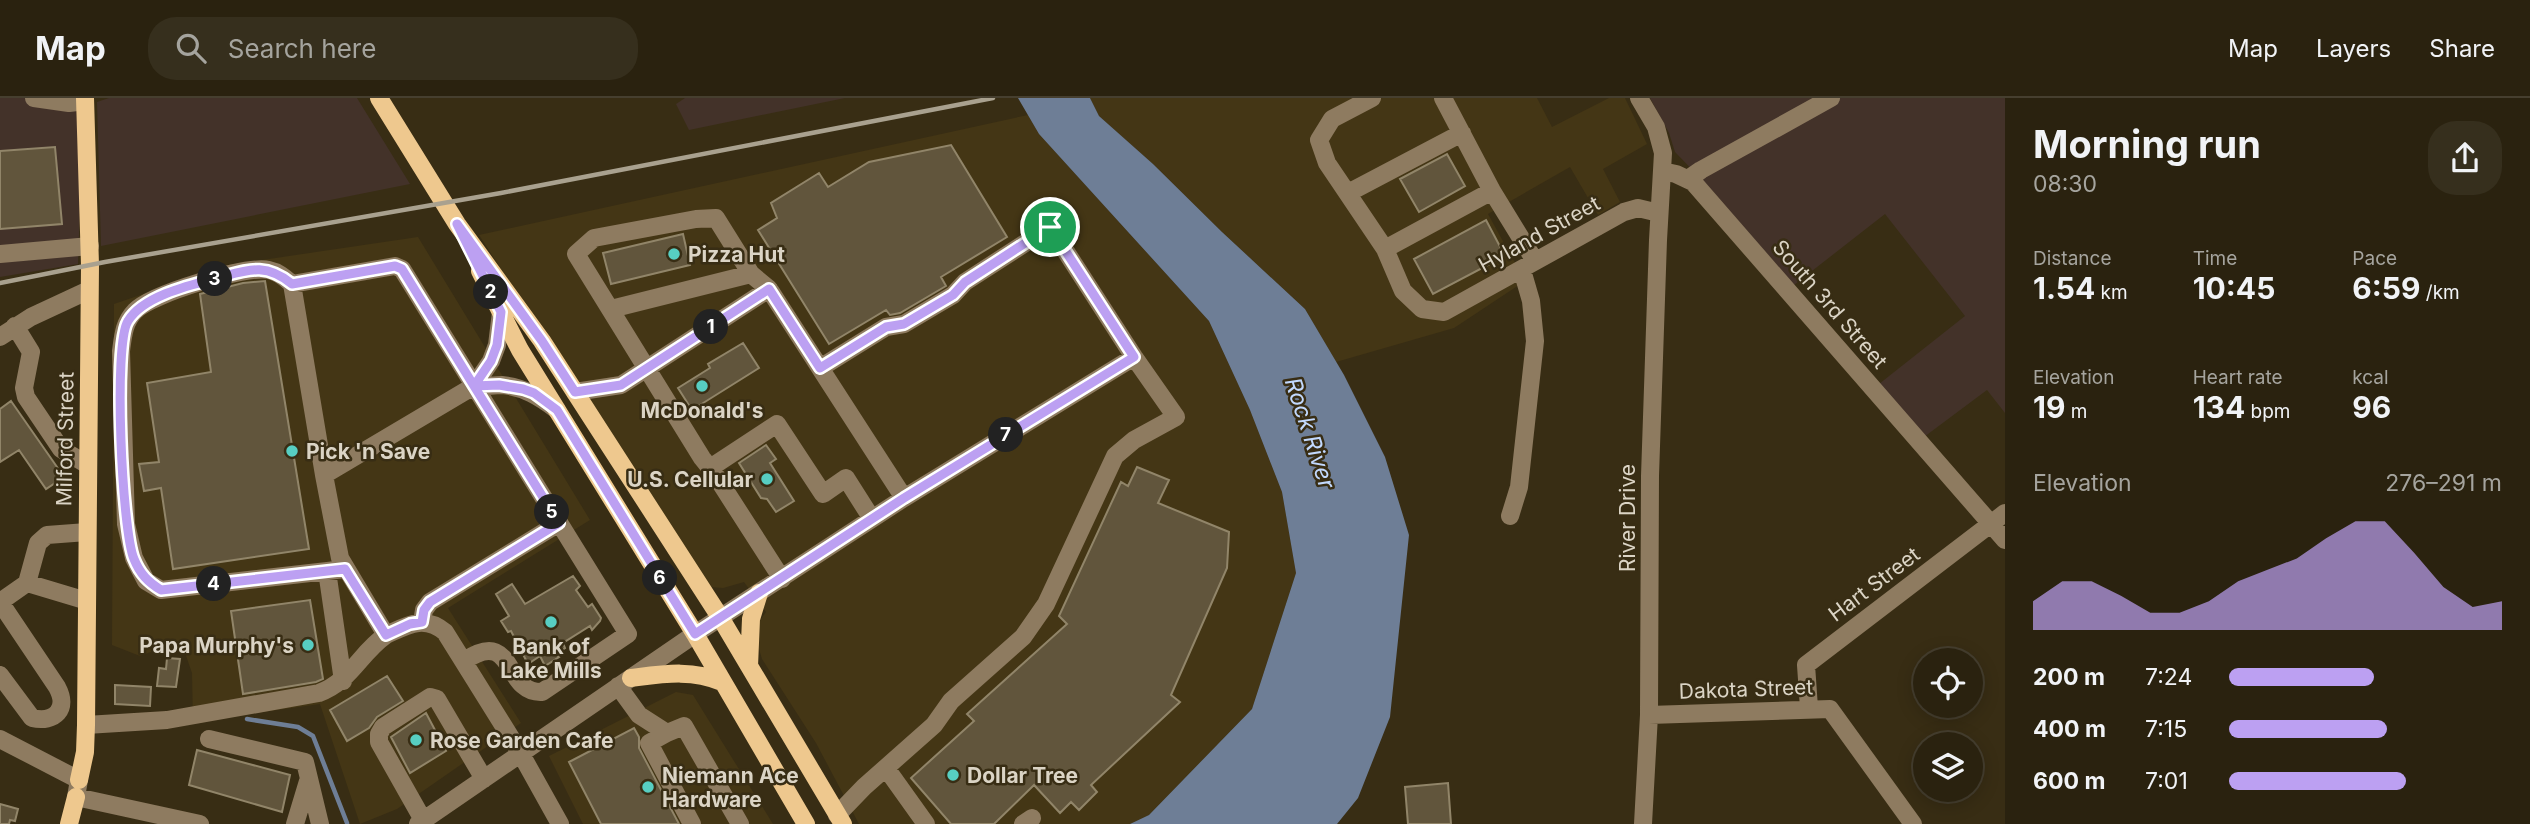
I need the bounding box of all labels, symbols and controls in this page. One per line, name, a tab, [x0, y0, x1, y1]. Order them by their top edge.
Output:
search box	[148, 17, 638, 80]
text: Map	[35, 28, 106, 68]
icon: search	[172, 29, 210, 67]
text: Search here	[228, 33, 376, 64]
text: Map	[2228, 34, 2278, 63]
text: Layers	[2316, 34, 2391, 63]
text: Share	[2429, 34, 2495, 63]
text: Morning run	[2033, 121, 2261, 167]
button: share	[2428, 121, 2502, 195]
text: 08:30	[2033, 170, 2097, 198]
street label: Hyland Street	[1474, 190, 1604, 278]
pin	[1020, 197, 1080, 257]
icon: arrive	[1031, 208, 1069, 246]
street label: South 3rd Street	[1767, 235, 1893, 374]
place label: Pizza Hut	[688, 242, 785, 267]
marker: Pizza Hut	[666, 246, 682, 262]
text: Distance	[2033, 247, 2111, 270]
text: Time	[2193, 247, 2237, 270]
text: Pace	[2352, 247, 2397, 270]
pin: 3	[198, 262, 232, 296]
text: 3	[208, 267, 221, 290]
text: 1.54	[2033, 270, 2095, 306]
text: 10:45	[2193, 270, 2275, 306]
text: 6:59	[2352, 270, 2421, 306]
pin: 2	[474, 274, 508, 310]
text: 2	[485, 280, 496, 303]
text: km	[2095, 281, 2128, 304]
text: /km	[2421, 281, 2460, 304]
pin: 1	[694, 310, 728, 344]
text: 1	[706, 315, 715, 338]
text: Elevation	[2033, 366, 2114, 389]
text: Heart rate	[2193, 366, 2283, 389]
text: kcal	[2352, 366, 2389, 389]
street label: Milford Street	[51, 371, 79, 506]
water label: Rock River	[1279, 374, 1342, 493]
marker: McDonald's	[694, 378, 710, 394]
text: 19	[2033, 389, 2065, 425]
text: 134	[2193, 389, 2245, 425]
text: 96	[2352, 389, 2391, 425]
place label: McDonald's	[641, 398, 763, 423]
text: m	[2065, 400, 2087, 423]
text: bpm	[2245, 400, 2291, 423]
pin: 7	[988, 418, 1024, 452]
text: 7	[1000, 423, 1011, 446]
place label: Pick 'n Save	[306, 439, 430, 464]
marker: Pick 'n Save	[284, 443, 300, 459]
street label: River Drive	[1615, 464, 1640, 572]
place label: U.S. Cellular	[627, 467, 753, 492]
text: Elevation	[2033, 469, 2132, 497]
text: 276–291 m	[2385, 469, 2502, 497]
marker: U.S. Cellular	[759, 471, 775, 487]
pin: 5	[534, 494, 570, 530]
text: 5	[545, 500, 558, 523]
street label: Hart Street	[1823, 542, 1925, 626]
pin: 6	[642, 560, 678, 596]
pin: 4	[196, 566, 232, 602]
text: 6	[653, 566, 666, 589]
text: 4	[207, 572, 220, 595]
marker: Bank of Lake Mills	[543, 614, 559, 630]
place label: Papa Murphy's	[139, 633, 294, 658]
place label: Bank of Lake Mills	[500, 634, 602, 683]
marker: Papa Murphy's	[300, 637, 316, 653]
map controls	[1913, 648, 1983, 802]
button: locate	[1913, 648, 1983, 718]
text: 200 m	[2033, 663, 2105, 691]
text: 7:24	[2145, 663, 2192, 691]
street label: Dakota Street	[1678, 674, 1814, 704]
text: 400 m	[2033, 715, 2106, 743]
text: 7:15	[2145, 715, 2187, 743]
place label: Rose Garden Cafe	[430, 728, 614, 753]
marker: Rose Garden Cafe	[408, 732, 424, 748]
button: layers	[1913, 732, 1983, 802]
place label: Niemann Ace Hardware	[662, 763, 799, 812]
place label: Dollar Tree	[967, 763, 1078, 788]
marker: Dollar Tree	[945, 767, 961, 783]
text: 600 m	[2033, 767, 2105, 795]
text: 7:01	[2145, 767, 2188, 795]
marker: Niemann Ace Hardware	[640, 779, 656, 795]

